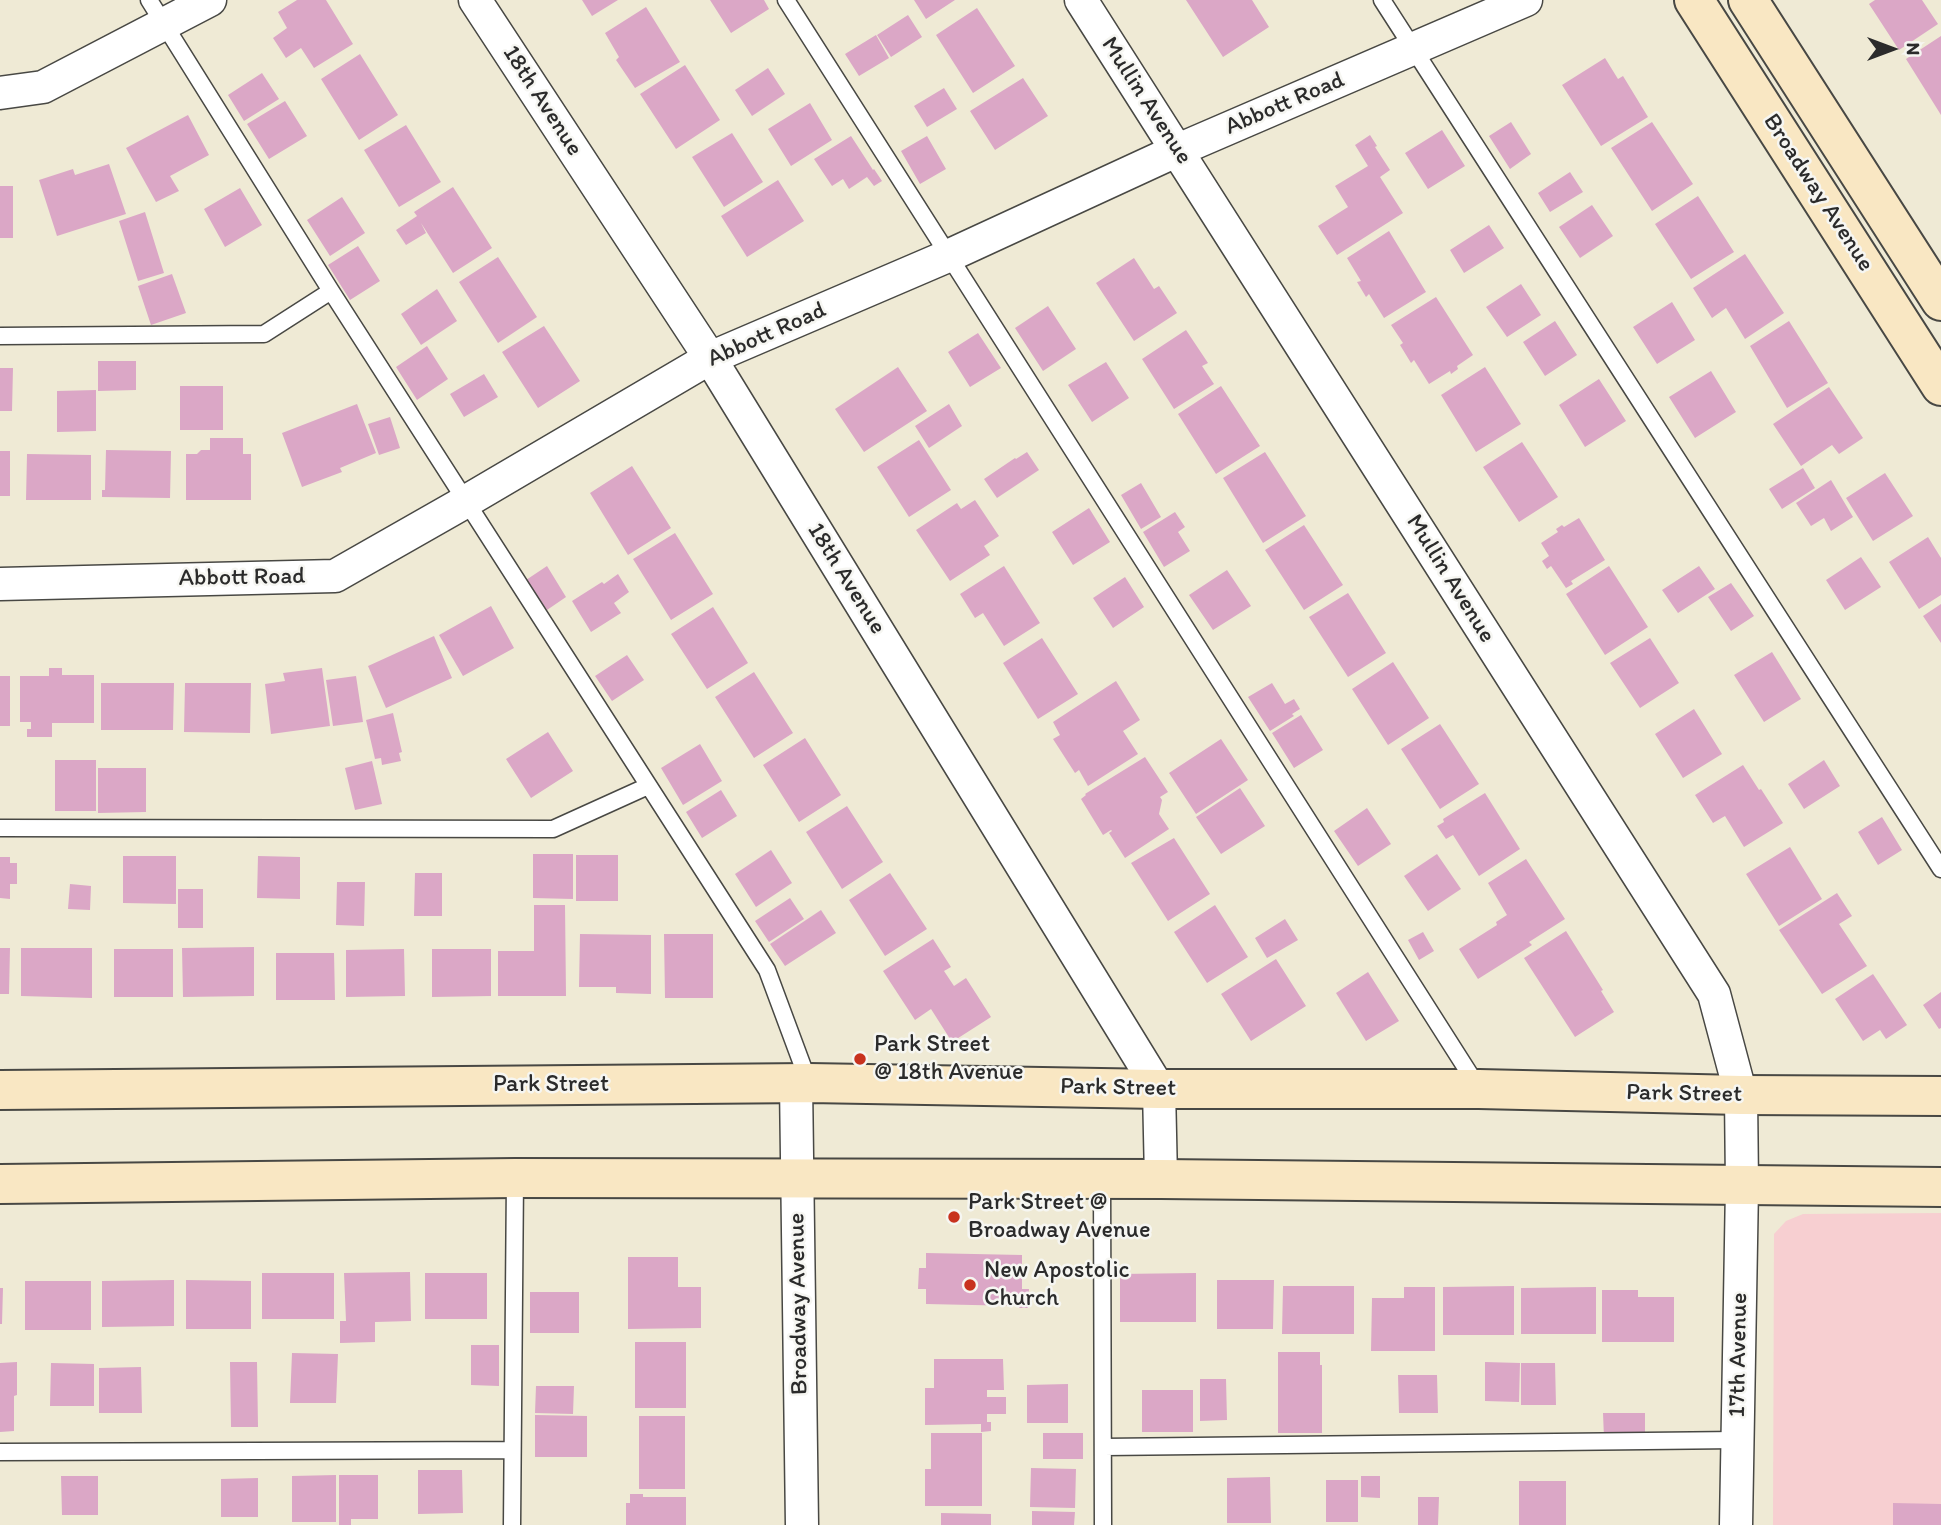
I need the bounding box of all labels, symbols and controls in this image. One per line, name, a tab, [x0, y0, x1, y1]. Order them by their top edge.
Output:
north arrow	[1857, 14, 1927, 84]
street label: Mullin Avenue	[1094, 32, 1198, 170]
street label: 18th Avenue	[496, 40, 588, 162]
text: N	[1902, 43, 1925, 55]
street label: Abbott Road	[1221, 66, 1349, 142]
street label: Broadway Avenue	[1756, 109, 1880, 277]
street label: Abbott Road	[703, 296, 831, 374]
street label: Mullin Avenue	[1399, 509, 1501, 649]
street label: 18th Avenue	[800, 518, 892, 640]
street label: Abbott Road	[178, 562, 306, 594]
place label: Park Street @ 18th Avenue	[874, 1031, 1023, 1087]
marker: Park Street @ 18th Avenue	[852, 1051, 868, 1067]
street label: Park Street	[493, 1071, 609, 1099]
street label: Park Street	[1060, 1073, 1176, 1103]
street label: Park Street	[1626, 1079, 1742, 1109]
place label: Park Street @ Broadway Avenue	[968, 1189, 1150, 1245]
marker: Park Street @ Broadway Avenue	[946, 1209, 962, 1225]
street label: Broadway Avenue	[783, 1213, 815, 1395]
place label: New Apostolic Church	[984, 1257, 1129, 1313]
marker: New Apostolic Church	[962, 1277, 978, 1293]
street label: 17th Avenue	[1724, 1292, 1754, 1418]

